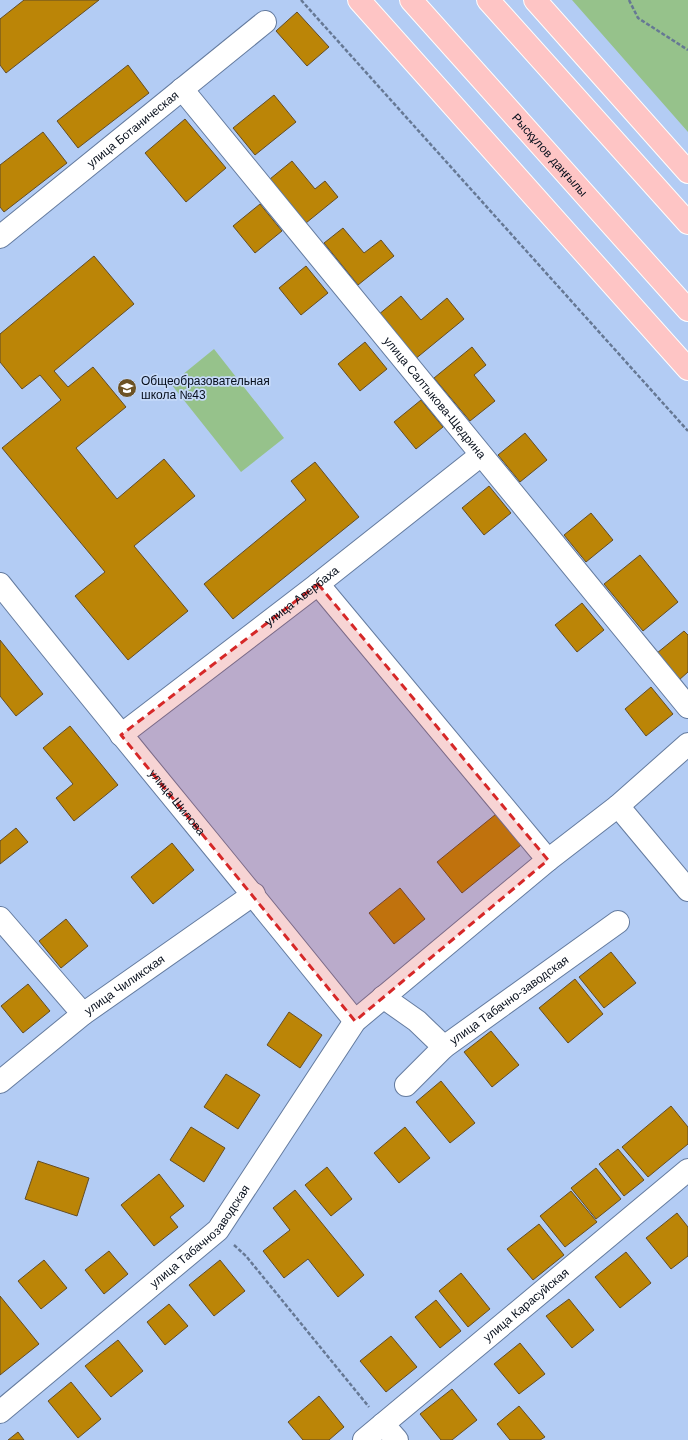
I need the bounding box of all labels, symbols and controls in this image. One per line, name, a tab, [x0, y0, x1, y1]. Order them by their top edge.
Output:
street label: улица Ботаническая	[84, 88, 181, 171]
street label: Рысқұлов даңғылы	[509, 111, 590, 199]
street label: улица Салтыкова-Щедрина	[381, 334, 489, 462]
place label: Общеобразовательная школа №43	[141, 374, 270, 402]
school or university icon: Общеобразовательная школа №43	[116, 377, 138, 399]
street label: улица Авербаха	[262, 563, 342, 629]
street label: улица Шилова	[146, 767, 208, 838]
street label: улица Чиликская	[82, 952, 167, 1018]
street label: улица Табачно-заводская	[447, 953, 571, 1048]
street label: улица Табачнозаводская	[147, 1182, 253, 1291]
street label: улица Карасуйская	[481, 1265, 572, 1344]

